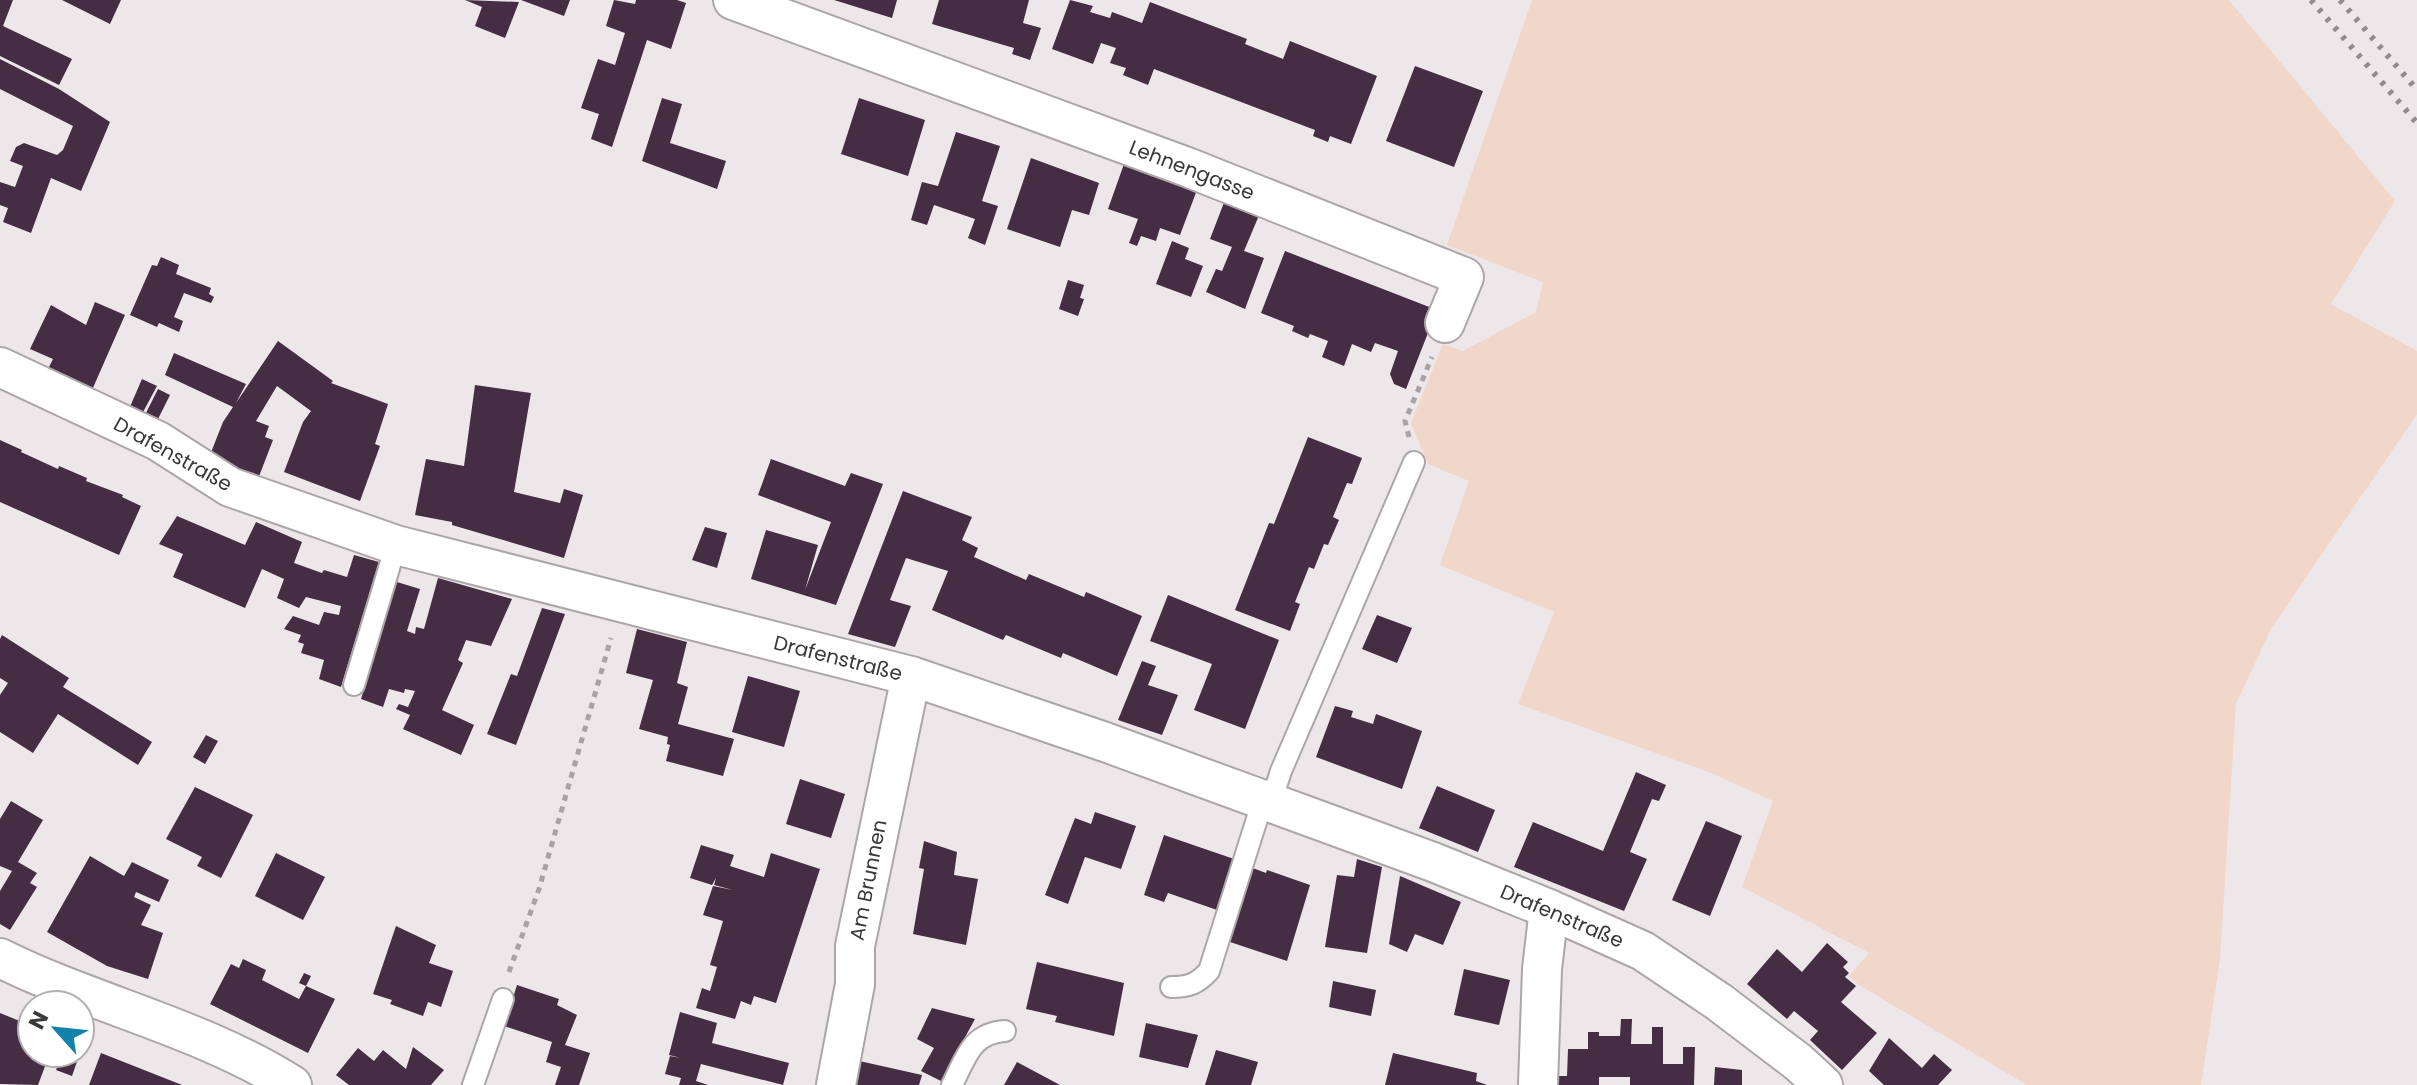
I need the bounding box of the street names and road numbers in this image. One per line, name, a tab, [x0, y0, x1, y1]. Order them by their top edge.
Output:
street label: Lehnengasse	[1125, 133, 1259, 207]
street label: Drafenstraße	[109, 410, 237, 498]
street label: Drafenstraße	[771, 628, 905, 688]
street label: Am Brunnen	[843, 817, 893, 943]
street label: Drafenstraße	[1496, 877, 1628, 955]

